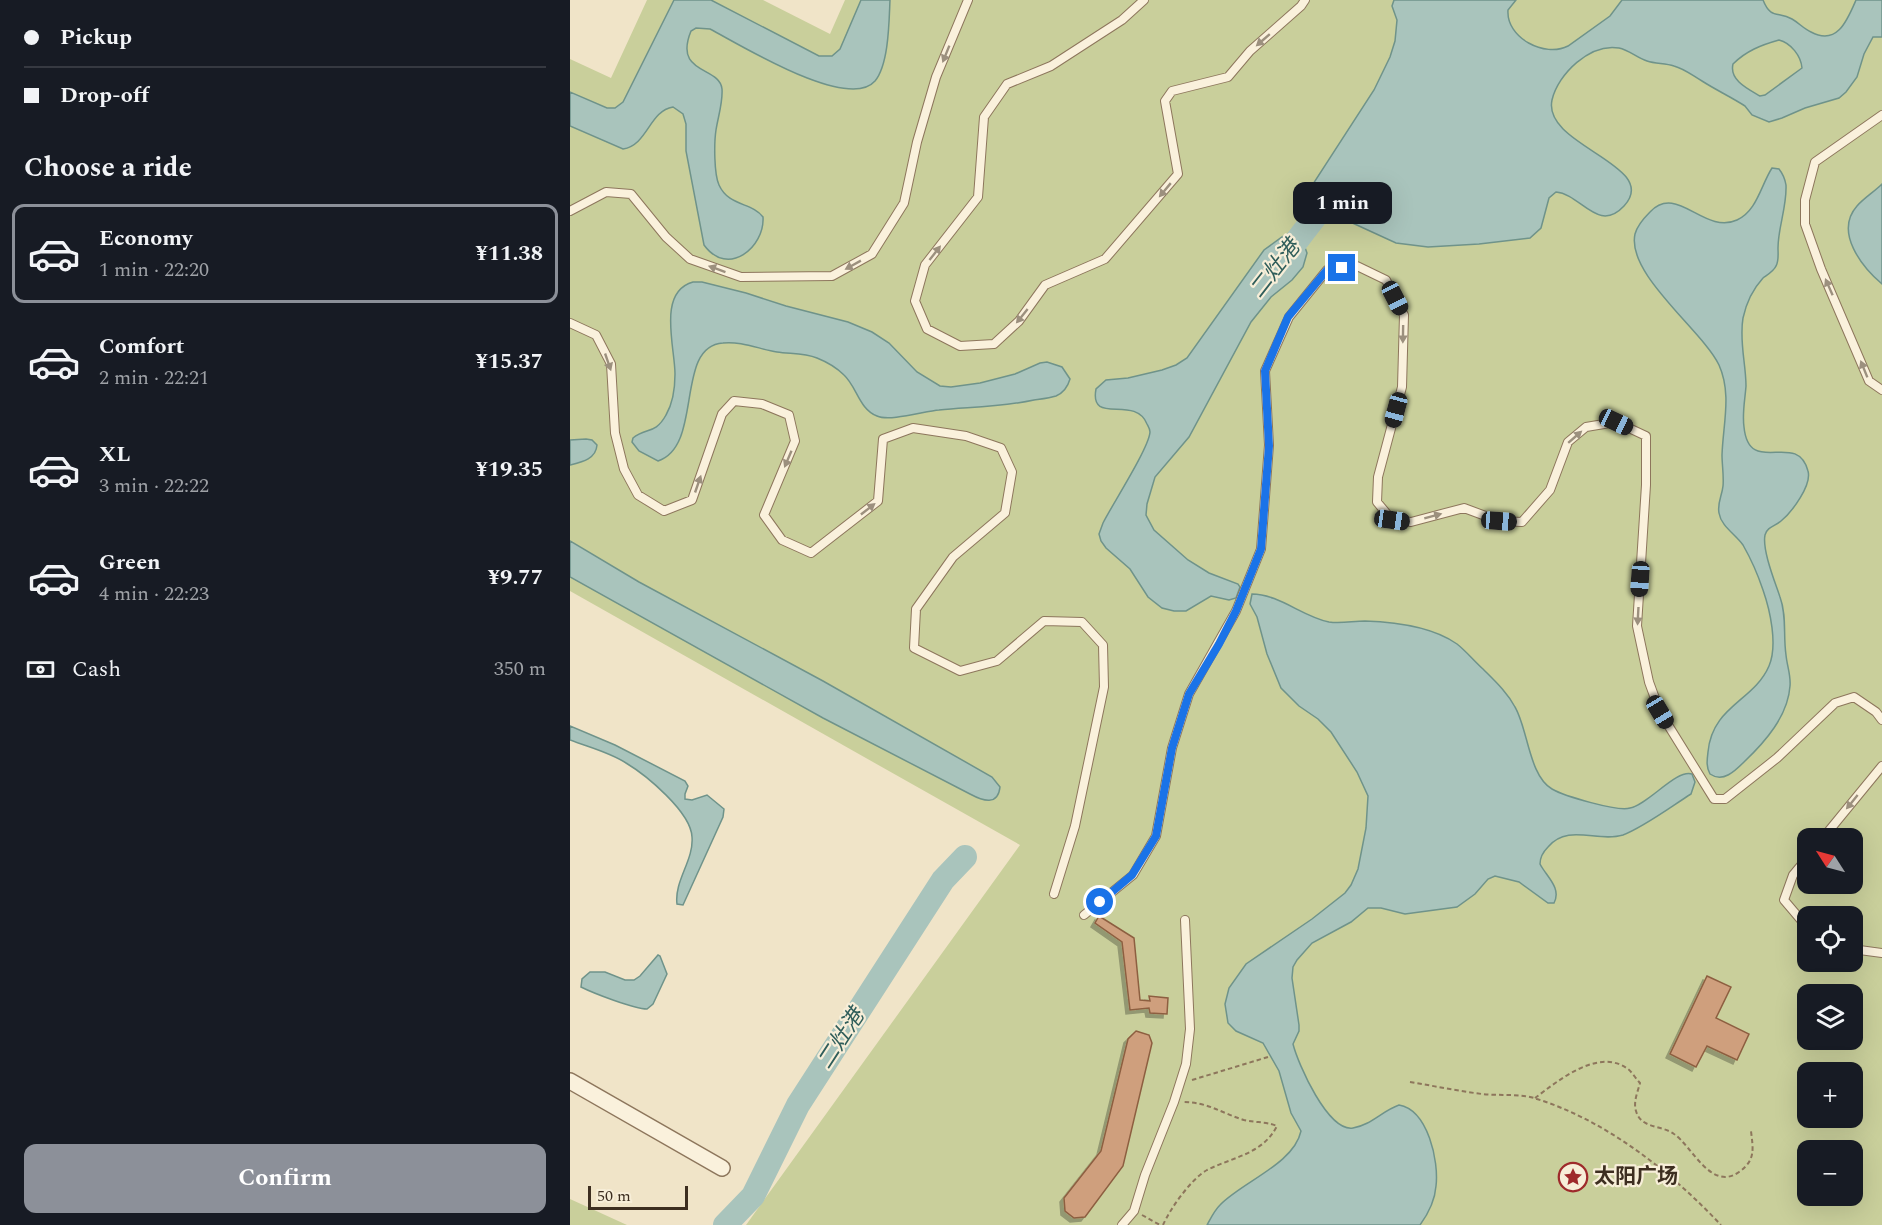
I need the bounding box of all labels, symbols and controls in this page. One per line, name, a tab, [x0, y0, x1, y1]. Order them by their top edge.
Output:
text: Pickup	[60, 21, 132, 54]
one-way arrow	[1256, 33, 1271, 46]
one-way arrow	[941, 45, 950, 63]
text: Drop-off	[60, 79, 149, 112]
text: Choose a ride	[24, 147, 192, 189]
callout: 1 min	[1292, 181, 1392, 223]
one-way arrow	[1158, 182, 1171, 198]
text: 1 min	[1316, 188, 1369, 218]
text: Economy	[99, 222, 192, 255]
icon: car	[27, 227, 81, 281]
water label: 二灶港	[1242, 230, 1310, 305]
text: ¥11.38	[475, 237, 543, 270]
one-way arrow	[928, 245, 940, 260]
route end	[1328, 254, 1355, 281]
text: 1 min · 22:20	[99, 255, 209, 285]
one-way arrow	[844, 259, 861, 269]
one-way arrow	[708, 263, 726, 273]
car	[1379, 278, 1411, 318]
one-way arrow	[1824, 278, 1834, 296]
one-way arrow	[1016, 308, 1029, 324]
one-way arrow	[1399, 324, 1408, 343]
text: Comfort	[99, 330, 184, 363]
icon: car	[27, 335, 81, 389]
text: ¥15.37	[475, 345, 543, 378]
one-way arrow	[604, 353, 613, 371]
one-way arrow	[1859, 359, 1869, 377]
text: 2 min · 22:21	[99, 363, 209, 393]
car	[1383, 390, 1409, 430]
car	[1596, 406, 1636, 438]
one-way arrow	[1567, 431, 1582, 444]
text: XL	[99, 438, 130, 471]
icon: car	[27, 443, 81, 497]
one-way arrow	[783, 451, 792, 468]
text: ¥19.35	[475, 453, 543, 486]
text: 3 min · 22:22	[99, 471, 209, 501]
one-way arrow	[693, 475, 703, 493]
one-way arrow	[859, 503, 875, 515]
car	[1373, 509, 1411, 531]
one-way arrow	[1424, 511, 1442, 521]
car	[1480, 511, 1518, 531]
text: Green	[99, 546, 161, 579]
icon: car	[27, 551, 81, 605]
car	[1630, 560, 1650, 598]
text: ¥9.77	[488, 561, 543, 594]
text: 4 min · 22:23	[99, 579, 209, 609]
one-way arrow	[1633, 606, 1643, 625]
icon: cash	[24, 653, 57, 686]
text: Cash	[72, 653, 121, 686]
text: 350 m	[494, 654, 546, 684]
car	[1643, 692, 1677, 732]
one-way arrow	[1846, 794, 1859, 810]
north arrow	[1797, 828, 1863, 894]
map controls	[1797, 828, 1863, 1206]
route start	[1086, 888, 1113, 915]
button: locate	[1797, 906, 1863, 972]
button: layers	[1797, 984, 1863, 1050]
water label: 二灶港	[809, 1000, 874, 1076]
button: +	[1797, 1062, 1863, 1128]
button: −	[1797, 1140, 1863, 1206]
button: Confirm	[24, 1144, 546, 1213]
place icon: 太阳广场	[1557, 1161, 1589, 1193]
place label: 太阳广场	[1594, 1161, 1678, 1193]
scale bar	[588, 1183, 688, 1210]
text: 50 m	[597, 1184, 631, 1208]

